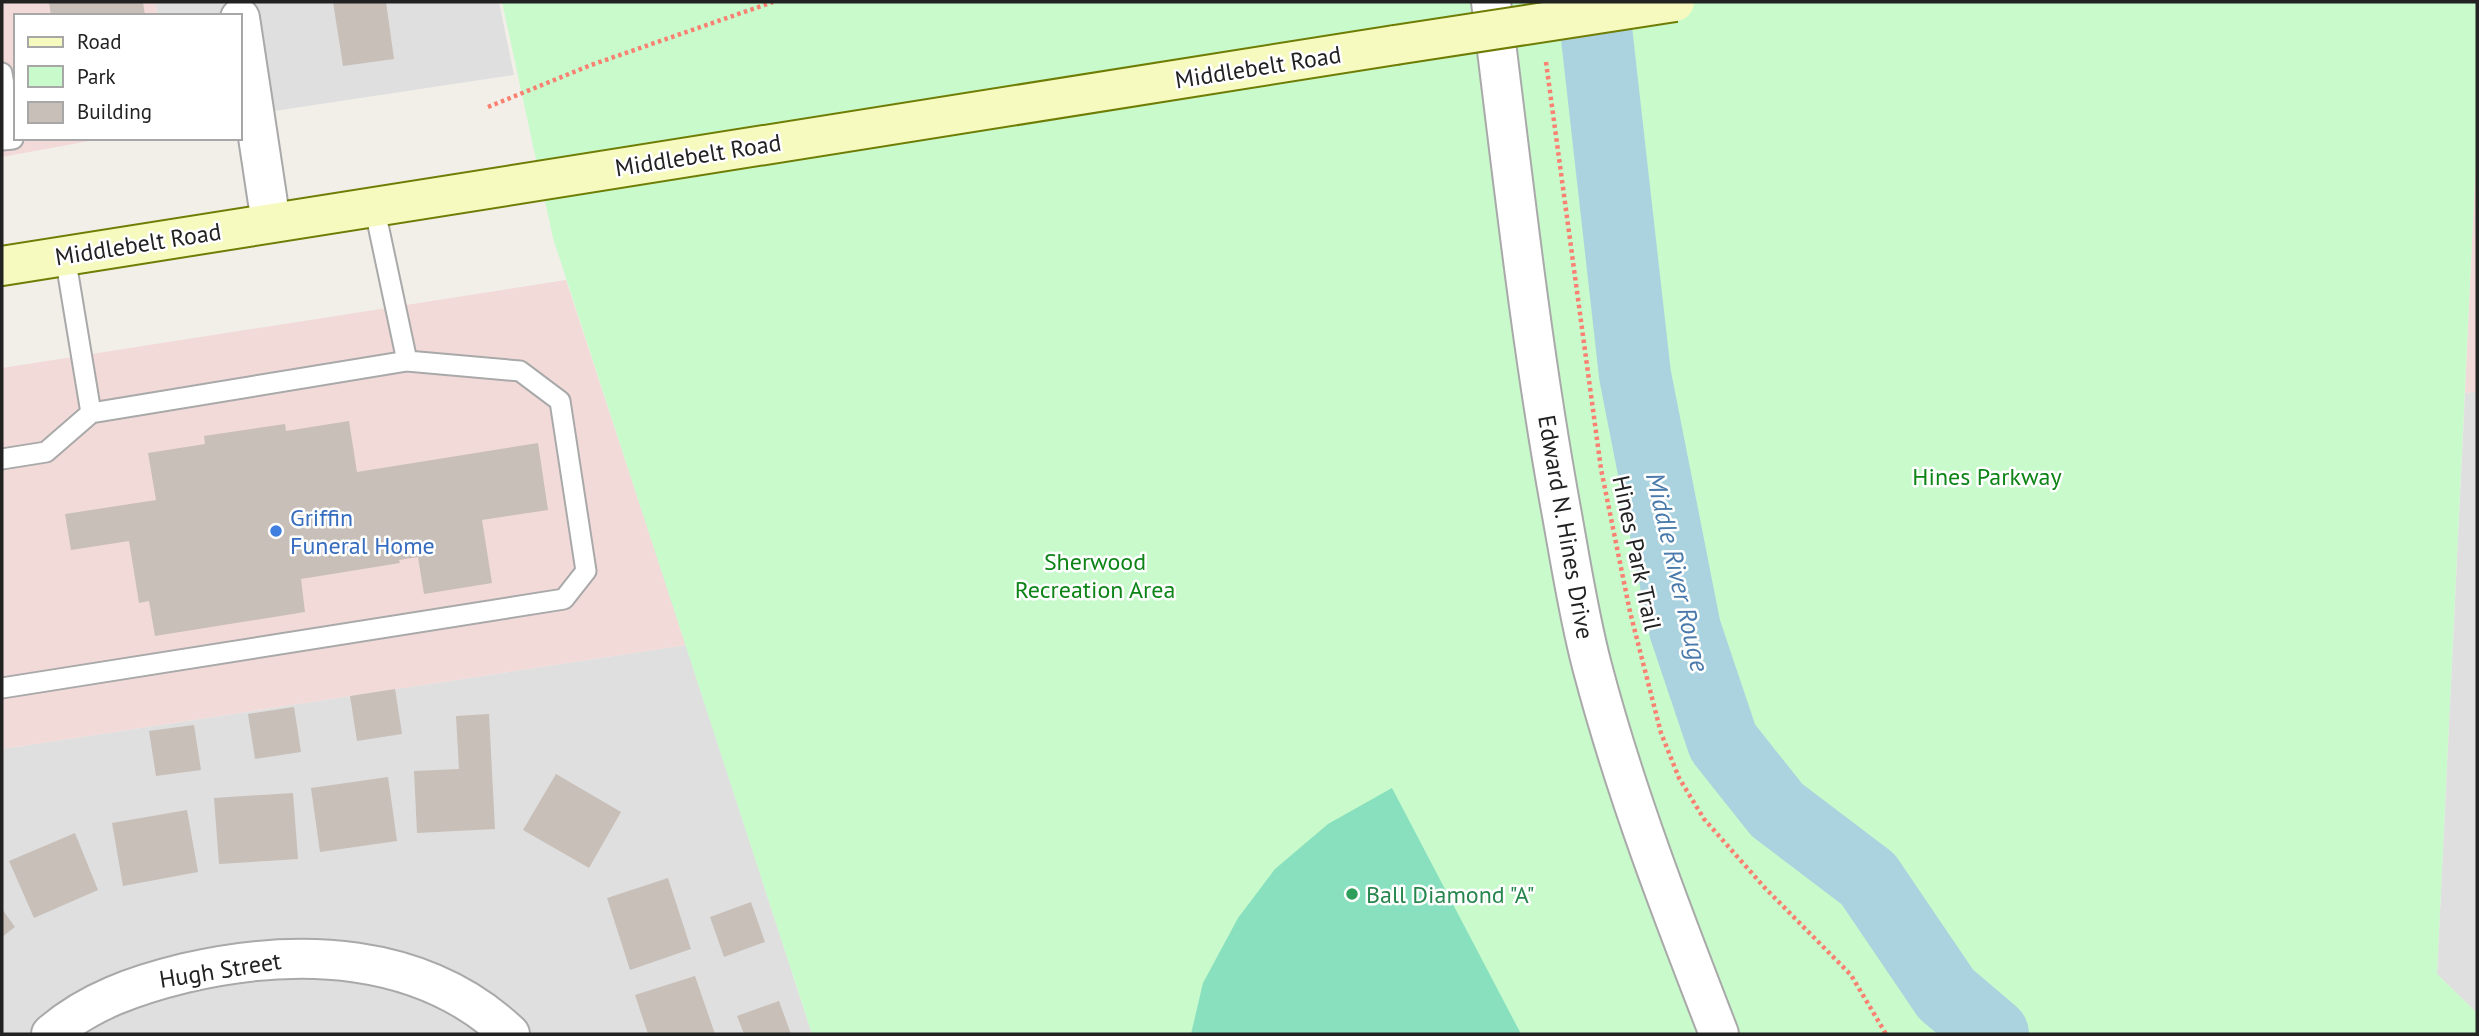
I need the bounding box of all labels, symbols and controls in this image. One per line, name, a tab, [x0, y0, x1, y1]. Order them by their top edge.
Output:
legend	[14, 14, 242, 140]
text: Road	[77, 28, 121, 55]
street label: Middlebelt Road	[1173, 39, 1343, 95]
text: Park	[77, 63, 116, 90]
text: Building	[77, 98, 152, 125]
street label: Middlebelt Road	[613, 127, 783, 183]
street label: Middlebelt Road	[53, 216, 223, 272]
street label: Edward N. Hines Drive	[1531, 413, 1601, 641]
park label: Hines Parkway	[1912, 461, 2062, 492]
water label: Middle River Rouge	[1639, 469, 1717, 675]
street label: Hines Park Trail	[1605, 473, 1669, 633]
place label: Griffin Funeral Home	[290, 502, 435, 561]
marker: Griffin Funeral Home	[268, 523, 284, 539]
park label: Sherwood Recreation Area	[1015, 546, 1175, 605]
place label: Ball Diamond "A"	[1366, 879, 1535, 910]
marker: Ball Diamond "A"	[1344, 886, 1360, 902]
street label: Hugh Street	[157, 945, 283, 995]

